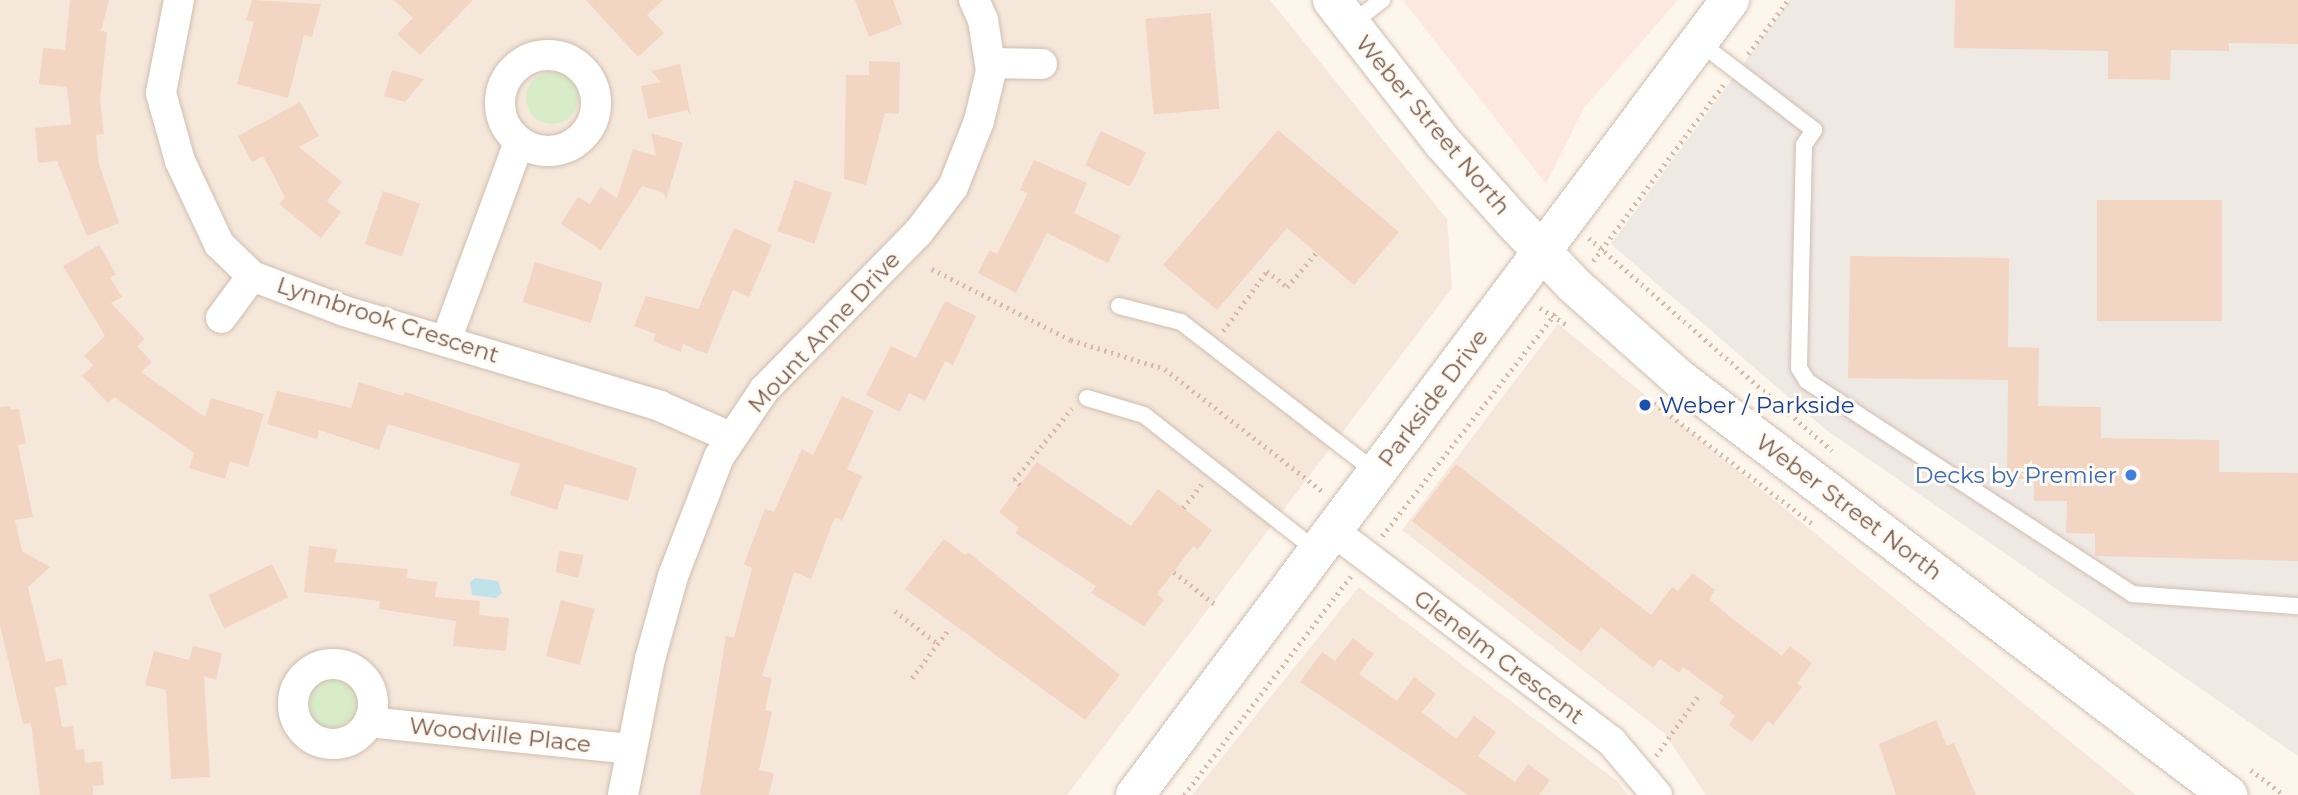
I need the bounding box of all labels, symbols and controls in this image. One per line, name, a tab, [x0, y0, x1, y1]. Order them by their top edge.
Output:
street label: Weber Street North	[1350, 30, 1516, 220]
street label: Mount Anne Drive	[742, 246, 906, 418]
street label: Lynnbrook Crescent	[273, 271, 503, 369]
street label: Parkside Drive	[1372, 324, 1494, 472]
place label: Weber / Parkside	[1659, 391, 1855, 419]
marker: Weber / Parkside	[1637, 397, 1653, 413]
street label: Weber Street North	[1750, 428, 1948, 586]
place label: Decks by Premier	[1914, 461, 2117, 489]
marker: Decks by Premier	[2123, 467, 2139, 483]
street label: Glenelm Crescent	[1409, 584, 1589, 730]
street label: Woodville Place	[408, 712, 592, 758]

